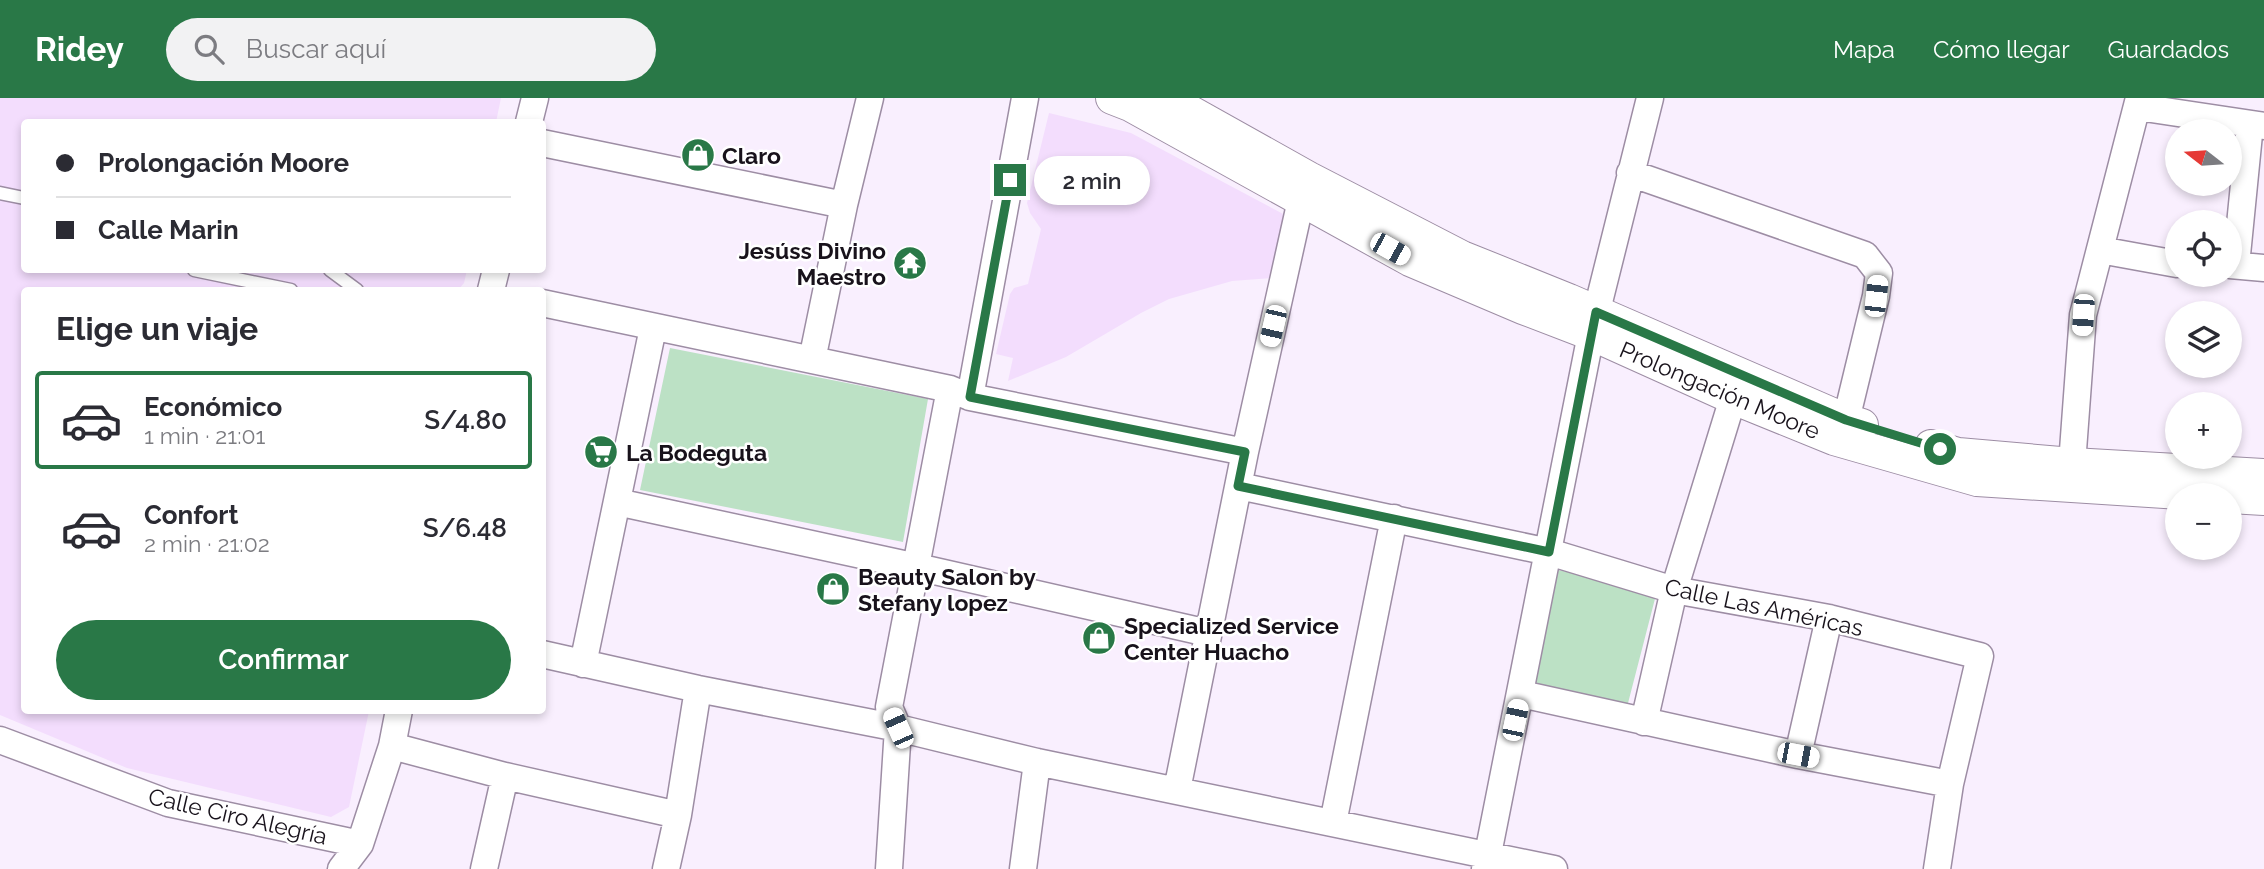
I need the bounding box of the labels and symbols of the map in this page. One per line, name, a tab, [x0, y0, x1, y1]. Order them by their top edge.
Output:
north arrow	[2165, 119, 2242, 196]
shop icon: Claro	[679, 136, 717, 174]
place label: Claro	[722, 142, 781, 169]
callout: 2 min	[1034, 155, 1150, 204]
route end	[994, 164, 1026, 196]
car	[1367, 230, 1414, 268]
place label: Jesúss Divino Maestro	[739, 237, 886, 290]
temple icon: Jesúss Divino Maestro	[891, 244, 929, 282]
car	[1864, 274, 1889, 318]
car	[2072, 293, 2095, 337]
car	[1259, 303, 1288, 349]
street label: Prolongación Moore	[1616, 336, 1824, 444]
supermarket icon: La Bodeguta	[582, 433, 620, 471]
route start	[1924, 433, 1956, 465]
place label: La Bodeguta	[626, 439, 767, 466]
place label: Beauty Salon by Stefany lopez	[858, 563, 1036, 616]
shop icon: Beauty Salon by Stefany lopez	[814, 570, 852, 608]
street label: Calle Las Américas	[1662, 573, 1866, 641]
place label: Specialized Service Center Huacho	[1124, 612, 1339, 665]
shop icon: Specialized Service Center Huacho	[1080, 619, 1118, 657]
car	[1501, 697, 1530, 743]
car	[880, 705, 917, 751]
car	[1776, 741, 1821, 769]
street label: Calle Ciro Alegría	[146, 782, 330, 850]

